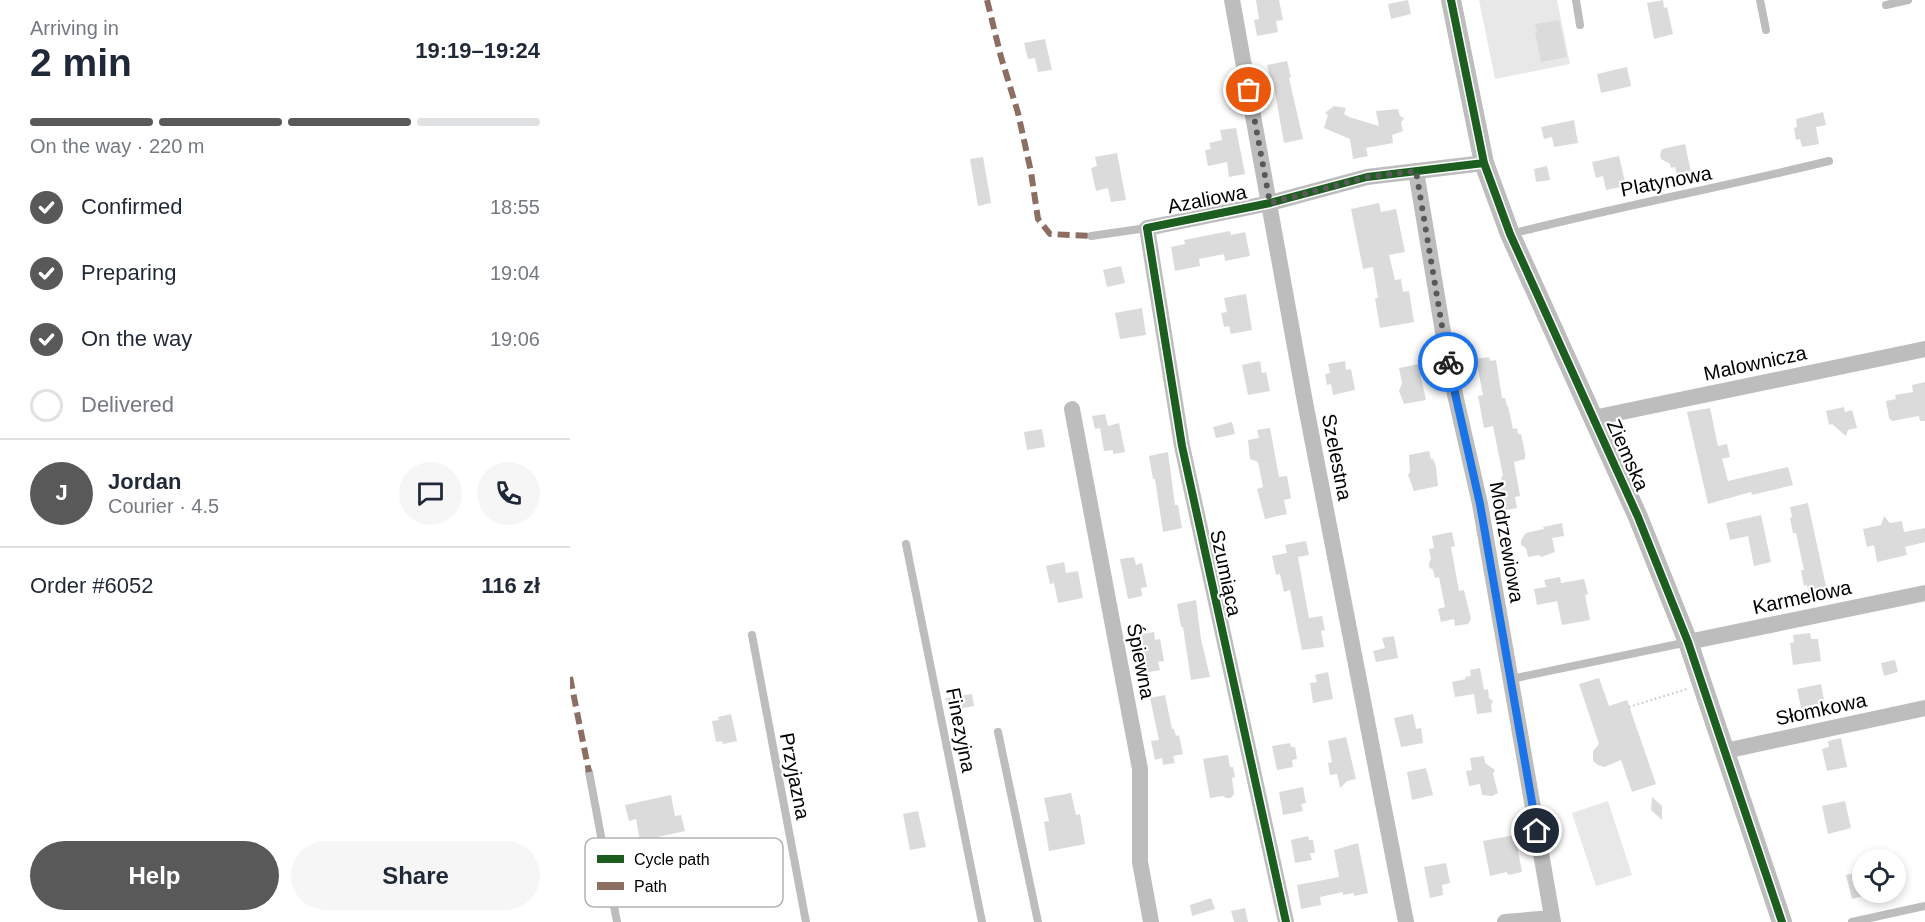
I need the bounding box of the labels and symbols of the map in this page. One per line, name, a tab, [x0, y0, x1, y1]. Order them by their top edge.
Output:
pin	[1223, 64, 1274, 115]
street label: Platynowa	[1619, 161, 1714, 201]
street label: Azaliowa	[1166, 180, 1249, 217]
courier	[1418, 332, 1478, 392]
street label: Malownicza	[1702, 341, 1809, 385]
street label: Szelestna	[1318, 412, 1356, 503]
street label: Ziemska	[1603, 416, 1654, 495]
street label: Modrzewiowa	[1486, 480, 1529, 605]
street label: Szumiąca	[1206, 528, 1246, 619]
street label: Karmelowa	[1751, 576, 1854, 618]
street label: Śpiewna	[1123, 621, 1160, 702]
street label: Finezyjna	[942, 686, 980, 775]
street label: Słomkowa	[1774, 688, 1869, 729]
street label: Przyjazna	[776, 731, 814, 822]
pin	[1511, 805, 1562, 856]
legend	[585, 838, 783, 907]
text: Cycle path	[634, 851, 710, 868]
text: Path	[634, 878, 667, 895]

